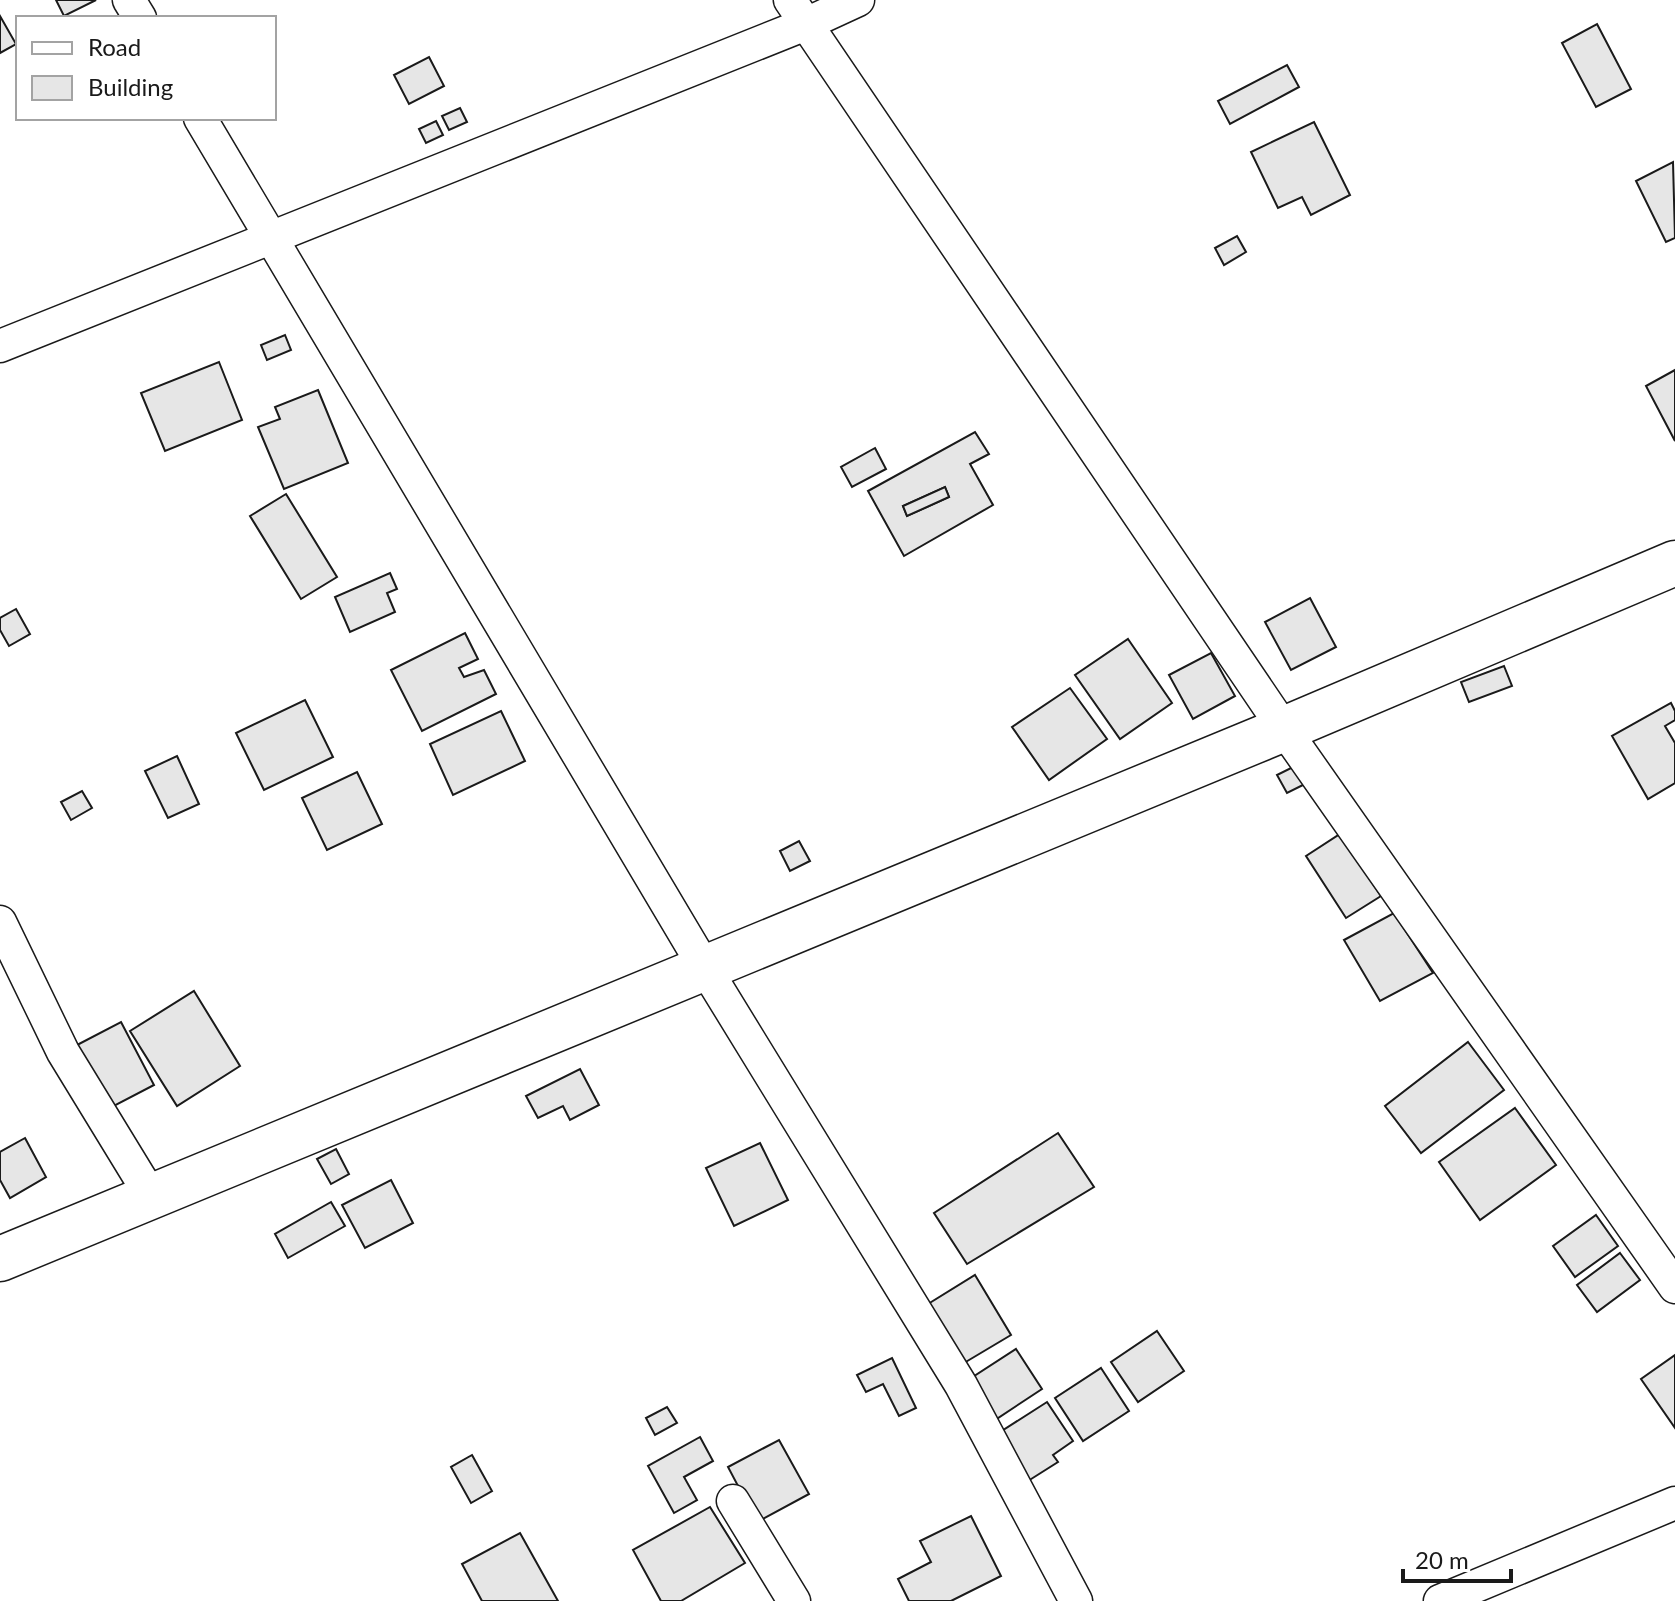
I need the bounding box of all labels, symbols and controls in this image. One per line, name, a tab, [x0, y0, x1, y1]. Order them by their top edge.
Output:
legend	[16, 16, 276, 120]
text: Road	[88, 32, 141, 61]
text: Building	[88, 72, 173, 101]
scale bar	[1403, 1533, 1511, 1583]
text: 20 m	[1415, 1545, 1469, 1574]

